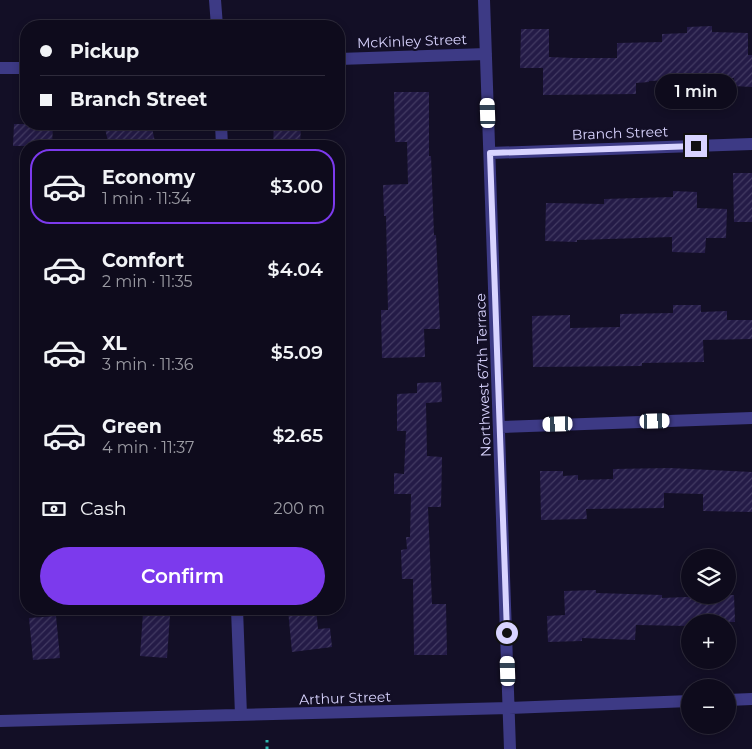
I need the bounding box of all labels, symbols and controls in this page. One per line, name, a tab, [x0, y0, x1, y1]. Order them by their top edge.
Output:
street label: McKinley Street	[357, 30, 468, 52]
text: Pickup	[70, 40, 139, 63]
callout: 1 min	[655, 74, 737, 108]
text: 1 min	[675, 82, 717, 101]
text: Branch Street	[70, 88, 207, 111]
car	[479, 98, 496, 128]
street label: Branch Street	[571, 122, 669, 144]
route end	[685, 135, 707, 157]
icon: car	[42, 164, 87, 209]
text: Economy	[102, 166, 195, 189]
text: $3.00	[270, 175, 323, 198]
text: 1 min · 11:34	[102, 189, 191, 208]
icon: car	[42, 247, 87, 292]
text: Comfort	[102, 249, 184, 272]
text: $4.04	[267, 258, 323, 281]
text: 2 min · 11:35	[102, 272, 193, 291]
street label: Northwest 67th Terrace	[471, 293, 495, 457]
icon: car	[42, 330, 87, 375]
text: XL	[102, 332, 127, 355]
text: $5.09	[271, 341, 323, 364]
text: 3 min · 11:36	[102, 355, 193, 374]
icon: car	[42, 413, 87, 458]
car	[639, 413, 670, 429]
text: Green	[102, 415, 162, 438]
car	[542, 416, 573, 432]
text: $2.65	[272, 424, 323, 447]
text: 4 min · 11:37	[102, 438, 194, 457]
icon: cash	[40, 495, 68, 523]
text: Cash	[80, 497, 127, 520]
text: 200 m	[274, 499, 325, 518]
button: Confirm	[40, 547, 325, 605]
map controls	[681, 549, 736, 734]
button: layers	[681, 549, 736, 604]
button: +	[681, 614, 736, 669]
route start	[496, 622, 518, 644]
car	[499, 656, 516, 686]
button: −	[681, 679, 736, 734]
street label: Arthur Street	[299, 687, 392, 709]

